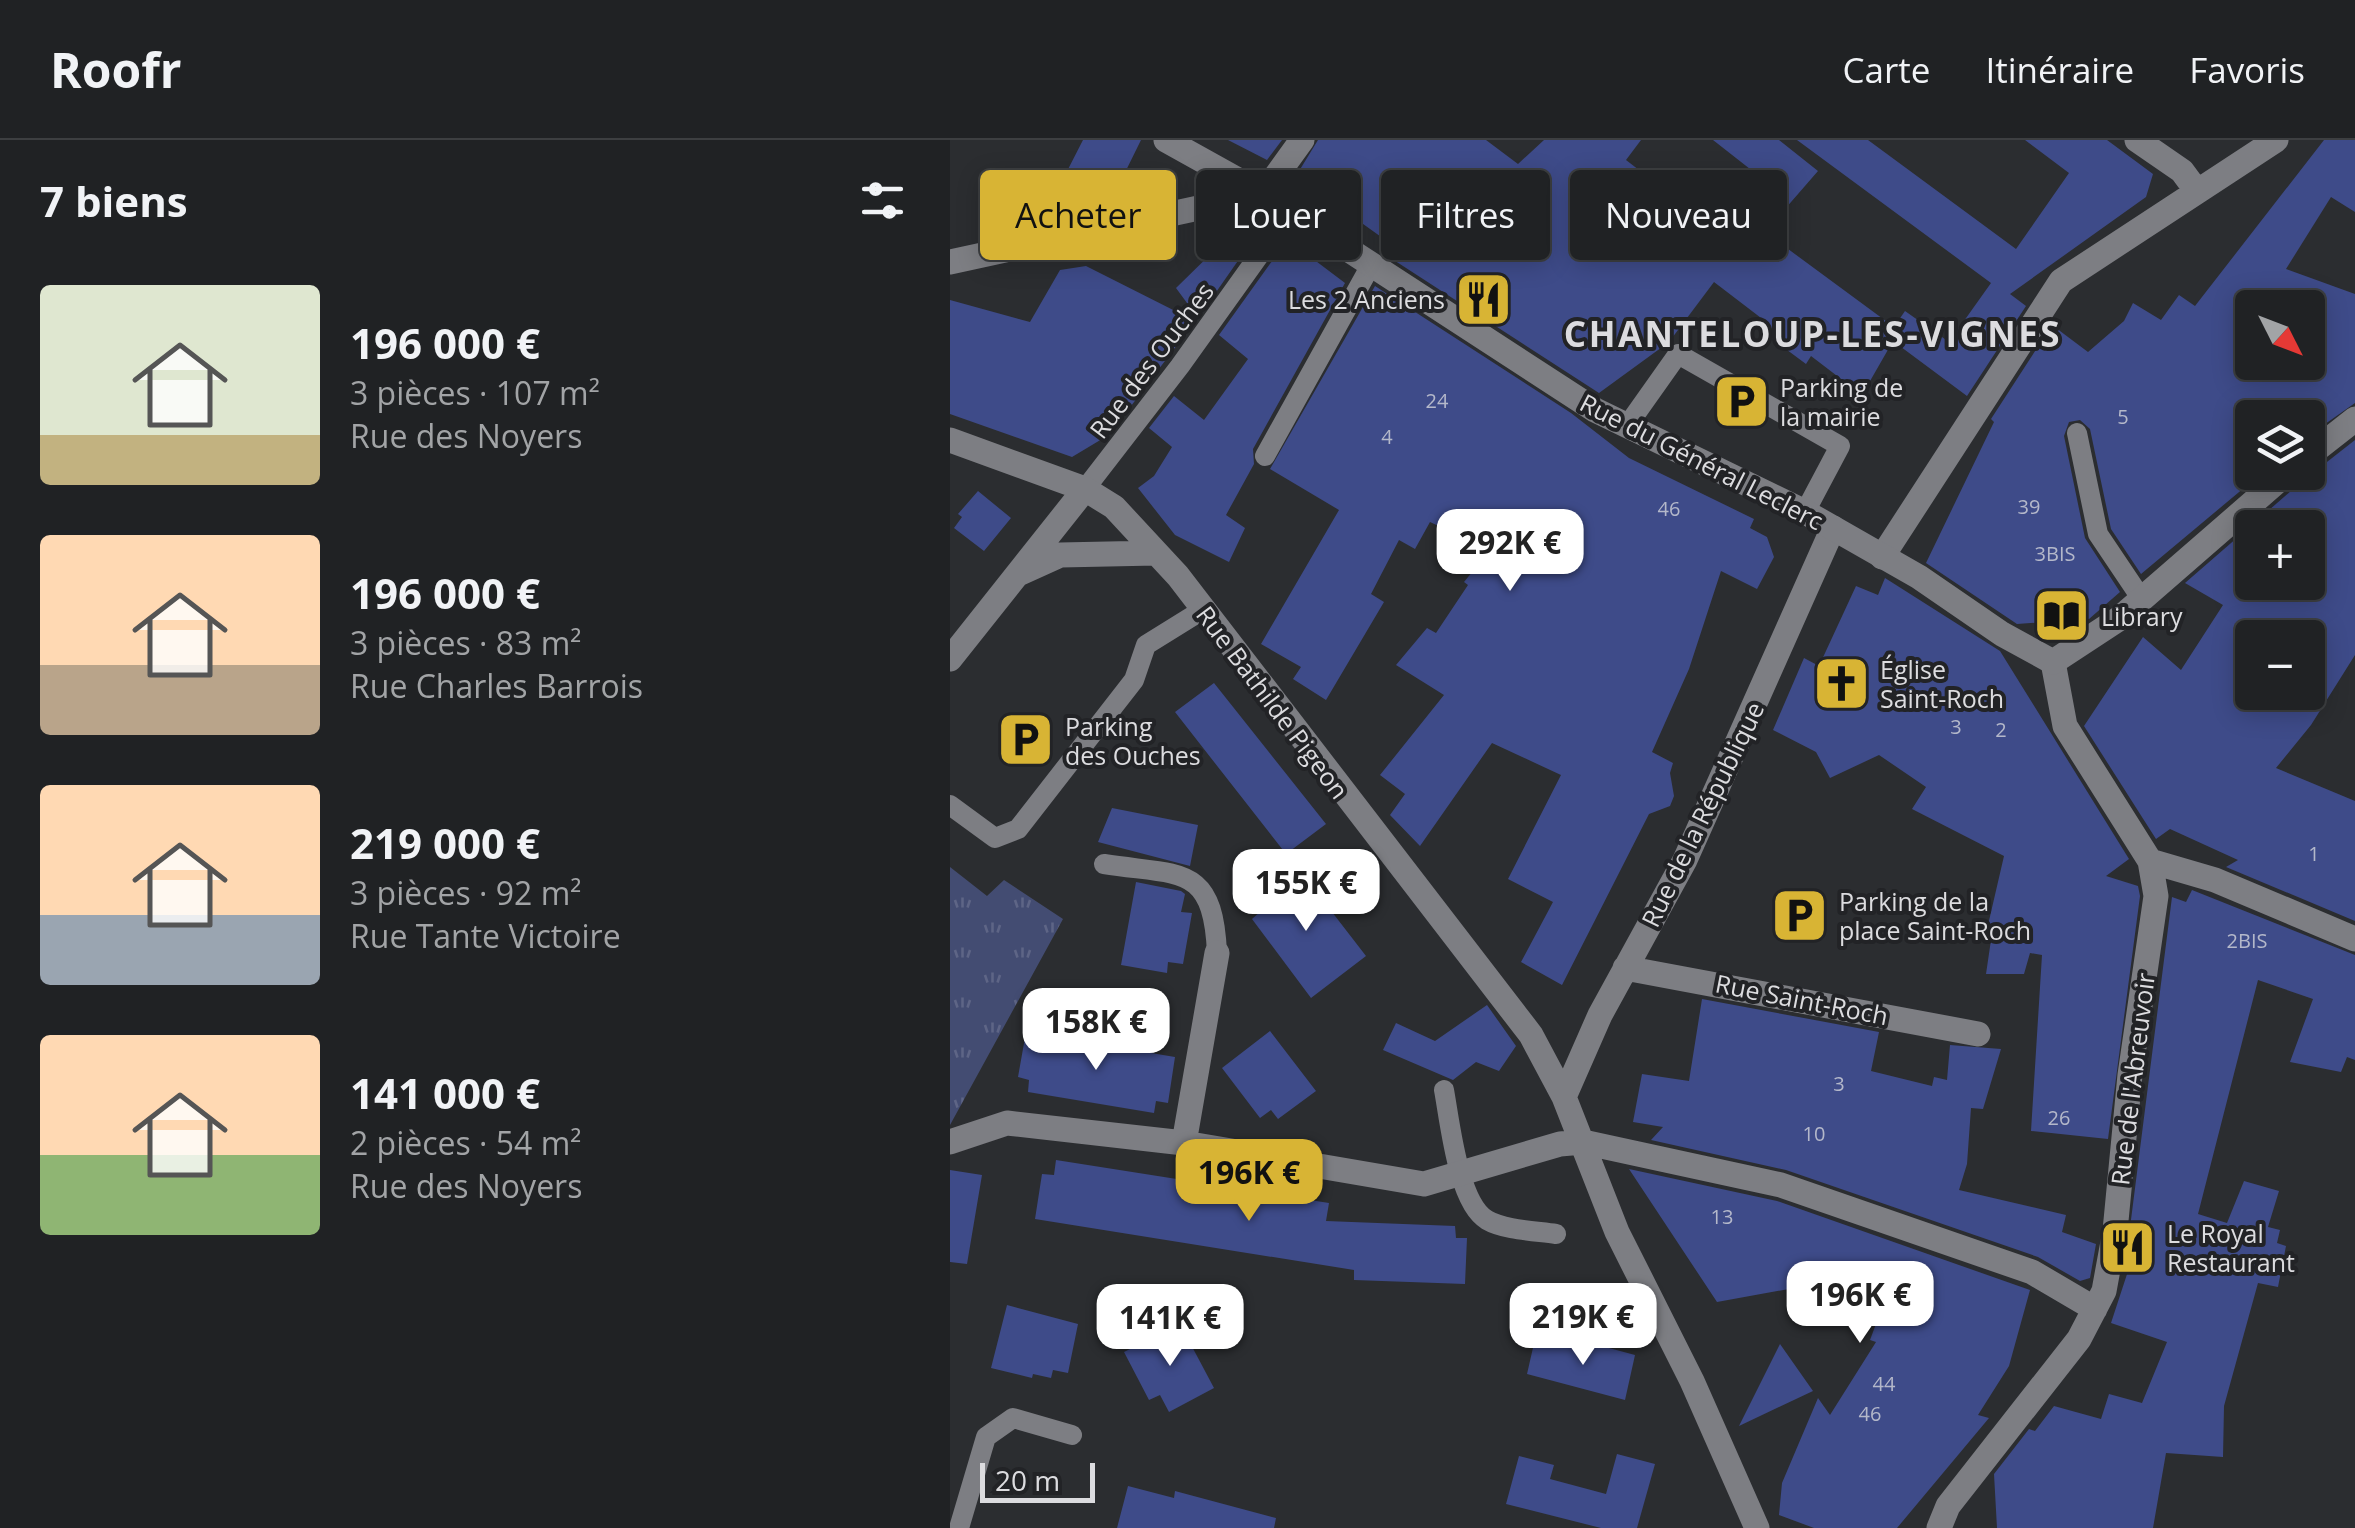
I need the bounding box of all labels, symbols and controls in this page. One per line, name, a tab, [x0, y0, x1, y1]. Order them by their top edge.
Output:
text: Roofr	[50, 37, 182, 102]
text: Carte	[1842, 46, 1930, 93]
text: Itinéraire	[1985, 46, 2134, 93]
text: Favoris	[2189, 46, 2305, 93]
chip: Acheter	[980, 170, 1176, 260]
chip: Louer	[1196, 170, 1361, 260]
chip: Filtres	[1381, 170, 1550, 260]
chip: Nouveau	[1570, 170, 1787, 260]
text: 7 biens	[40, 172, 188, 229]
icon: filters	[855, 173, 910, 228]
restaurant icon: Les 2 Anciens	[1454, 269, 1514, 329]
street label: Rue des Ouches	[1081, 275, 1221, 445]
place label: Les 2 Anciens	[1288, 282, 1445, 316]
north arrow	[2235, 290, 2325, 380]
map controls	[2235, 290, 2325, 710]
district label: CHANTELOUP-LES-VIGNES	[1564, 310, 2062, 357]
text: 196 000 €	[350, 314, 540, 371]
icon: home	[120, 325, 240, 445]
place label: Parking de la mairie	[1780, 370, 1903, 433]
text: 3 pièces · 107 m²	[350, 371, 600, 414]
parking icon: Parking de la mairie	[1711, 371, 1771, 431]
street label: Rue du Général Leclerc	[1575, 385, 1829, 537]
house number: 24	[1426, 387, 1449, 414]
button: layers	[2235, 400, 2325, 490]
house number: 5	[2117, 403, 2129, 430]
text: Rue des Noyers	[350, 414, 582, 457]
house number: 4	[1381, 423, 1393, 450]
house number: 39	[2018, 493, 2040, 520]
house number: 46	[1658, 495, 1680, 522]
pin: 292K €	[1429, 509, 1591, 594]
button: +	[2235, 510, 2325, 600]
text: 292K €	[1459, 520, 1561, 563]
house number: 3BIS	[2035, 540, 2075, 567]
text: 196 000 €	[350, 564, 540, 621]
icon: home	[120, 575, 240, 695]
library icon: Library	[2032, 586, 2092, 646]
street label: Rue Bathilde Pigeon	[1189, 599, 1357, 805]
place label: Library	[2101, 599, 2183, 633]
button: −	[2235, 620, 2325, 710]
text: 3 pièces · 83 m²	[350, 621, 581, 664]
place label: Église Saint-Roch	[1880, 652, 2004, 715]
church icon: Église Saint-Roch	[1811, 653, 1871, 713]
text: Rue Charles Barrois	[350, 664, 643, 707]
street label: Rue de la République	[1633, 696, 1771, 932]
place label: Parking des Ouches	[1065, 709, 1201, 772]
parking icon: Parking des Ouches	[996, 710, 1056, 770]
house number: 3	[1950, 713, 1962, 740]
house number: 2	[1995, 716, 2007, 743]
text: 219 000 €	[350, 814, 540, 871]
icon: home	[120, 825, 240, 945]
house number: 1	[2308, 840, 2320, 867]
pin: 155K €	[1225, 849, 1387, 934]
text: 155K €	[1255, 860, 1357, 903]
text: 3 pièces · 92 m²	[350, 871, 581, 914]
place label: Parking de la place Saint-Roch	[1839, 884, 2031, 947]
parking icon: Parking de la place Saint-Roch	[1770, 885, 1830, 945]
text: Rue Tante Victoire	[350, 914, 621, 957]
house number: 2BIS	[2227, 927, 2267, 954]
street label: Rue Saint-Roch	[1713, 966, 1891, 1032]
street label: Rue de l'Abreuvoir	[2102, 971, 2162, 1187]
pin: 158K €	[1015, 988, 1177, 1073]
text: 158K €	[1045, 999, 1147, 1042]
text: 141 000 €	[350, 1064, 540, 1121]
house number: 3	[1833, 1070, 1845, 1097]
icon: home	[120, 1075, 240, 1195]
house number: 26	[2048, 1104, 2070, 1131]
house number: 10	[1803, 1120, 1825, 1147]
text: 2 pièces · 54 m²	[350, 1121, 581, 1164]
pin: 196K €	[1168, 1139, 1330, 1224]
text: 196K €	[1198, 1150, 1300, 1193]
text: Rue des Noyers	[350, 1164, 582, 1207]
house number: 13	[1711, 1203, 1733, 1230]
place label: Le Royal Restaurant	[2167, 1216, 2295, 1279]
restaurant icon: Le Royal Restaurant	[2098, 1217, 2158, 1277]
pin: 196K €	[1779, 1261, 1941, 1346]
text: 196K €	[1809, 1272, 1911, 1315]
pin: 219K €	[1502, 1283, 1664, 1368]
pin: 141K €	[1089, 1284, 1251, 1369]
text: 219K €	[1532, 1294, 1634, 1337]
text: 141K €	[1119, 1295, 1221, 1338]
house number: 44	[1873, 1370, 1896, 1397]
house number: 46	[1859, 1400, 1881, 1427]
scale bar	[980, 1458, 1095, 1502]
text: 20 m	[995, 1461, 1060, 1499]

